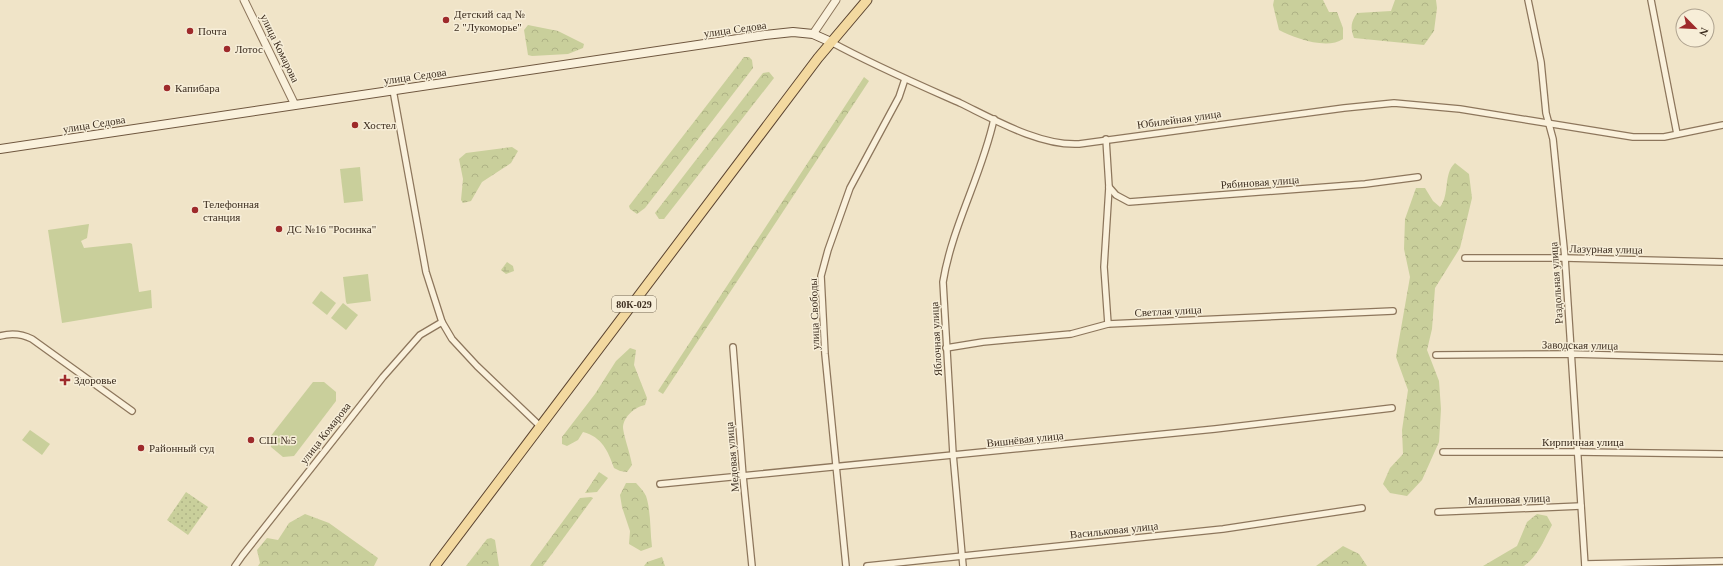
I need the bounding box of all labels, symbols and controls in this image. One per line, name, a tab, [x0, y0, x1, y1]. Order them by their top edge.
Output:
place label: Детский сад № 2 "Лукоморье"	[454, 8, 525, 33]
north arrow	[1675, 8, 1715, 48]
street label: улица Комарова	[258, 12, 302, 84]
marker: Детский сад № 2 "Лукоморье"	[441, 15, 451, 25]
street label: улица Седова	[703, 19, 767, 39]
place label: Почта	[198, 25, 227, 37]
marker: Почта	[185, 26, 195, 36]
text: N	[1697, 26, 1711, 38]
place label: Лотос	[235, 43, 263, 55]
marker: Лотос	[222, 44, 232, 54]
street label: улица Седова	[383, 66, 447, 86]
place label: Капибара	[175, 82, 220, 94]
marker: Капибара	[162, 83, 172, 93]
street label: Юбилейная улица	[1136, 107, 1222, 131]
street label: улица Седова	[62, 113, 126, 135]
place label: Хостел	[363, 119, 397, 131]
marker: Хостел	[350, 120, 360, 130]
street label: Рябиновая улица	[1220, 173, 1300, 191]
place label: Телефонная станция	[203, 198, 259, 223]
marker: Телефонная станция	[190, 205, 200, 215]
place label: ДС №16 "Росинка"	[287, 223, 376, 235]
marker: ДС №16 "Росинка"	[274, 224, 284, 234]
street label: Раздольная улица	[1547, 241, 1565, 324]
street label: Лазурная улица	[1569, 242, 1643, 256]
street label: улица Свободы	[807, 277, 821, 350]
road number: 80К-029	[612, 296, 656, 312]
street label: Яблочная улица	[928, 301, 944, 377]
street label: Светлая улица	[1134, 303, 1202, 319]
street label: Заводская улица	[1542, 338, 1618, 352]
marker: Здоровье	[59, 374, 71, 386]
place label: Здоровье	[74, 374, 117, 386]
street label: улица Комарова	[297, 400, 353, 466]
street label: Медовая улица	[723, 421, 741, 493]
street label: Вишнёвая улица	[986, 429, 1064, 449]
place label: СШ №5	[259, 434, 297, 446]
marker: СШ №5	[246, 435, 256, 445]
street label: Кирпичная улица	[1542, 436, 1624, 448]
place label: Районный суд	[149, 442, 215, 454]
marker: Районный суд	[136, 443, 146, 453]
street label: Малиновая улица	[1468, 492, 1551, 506]
street label: Васильковая улица	[1069, 519, 1159, 541]

